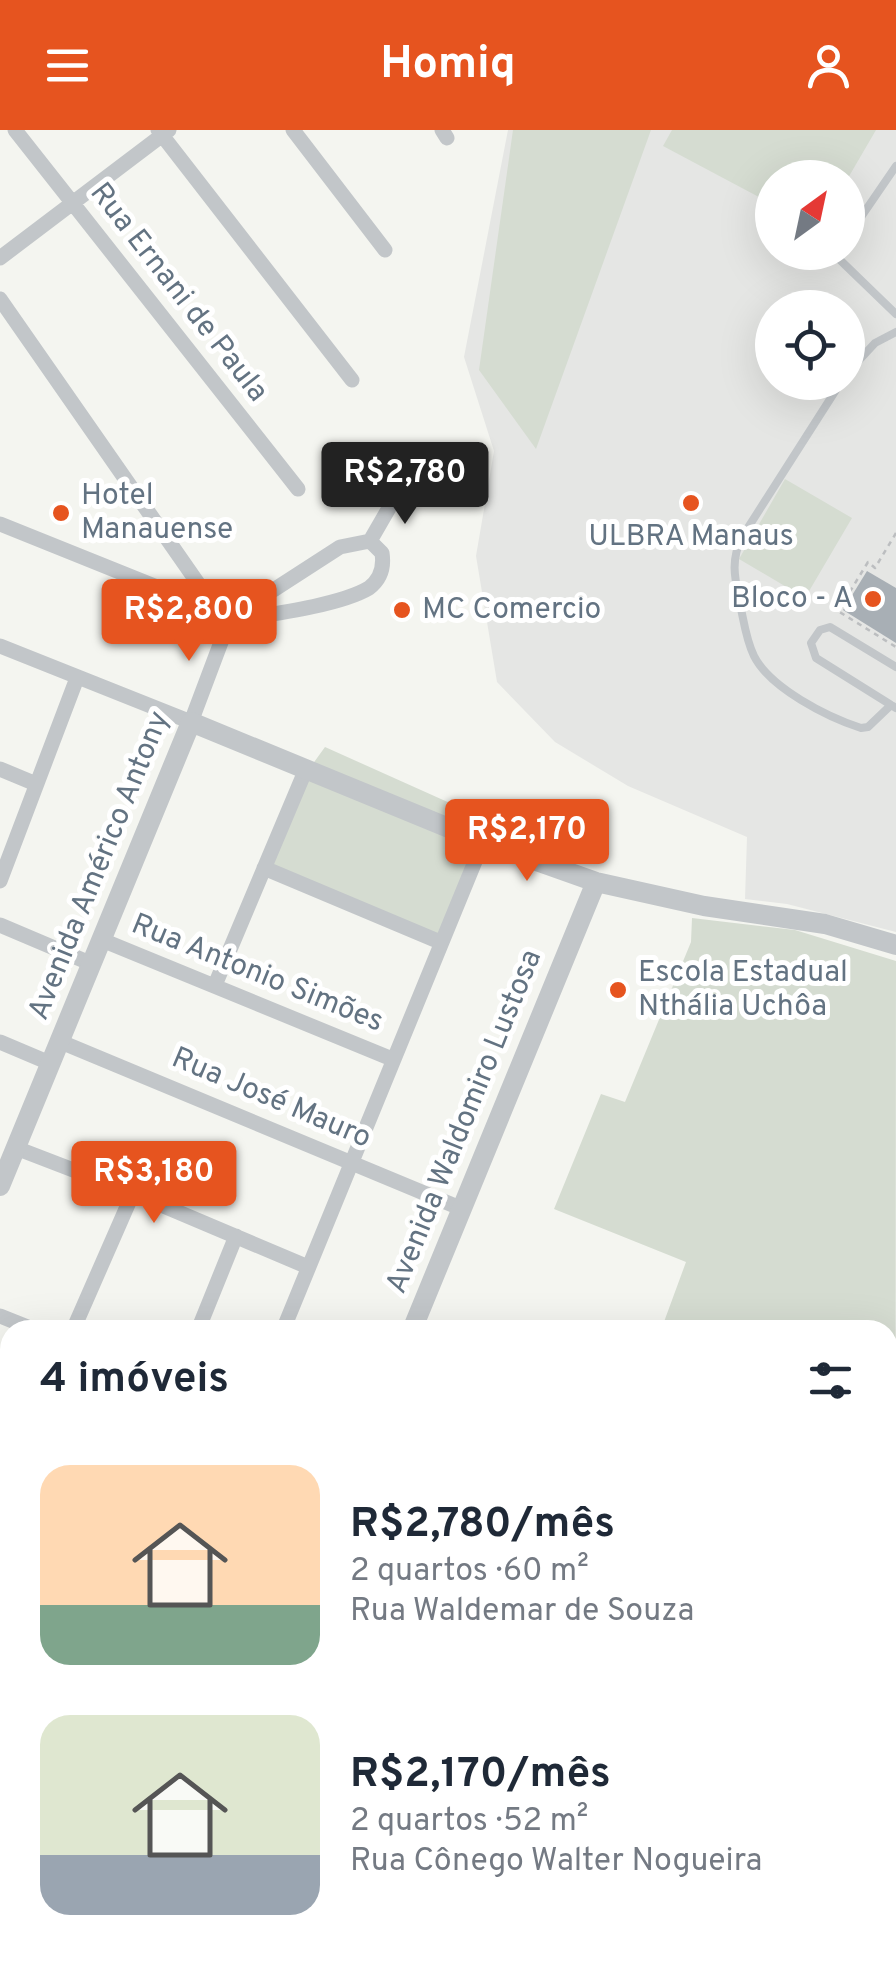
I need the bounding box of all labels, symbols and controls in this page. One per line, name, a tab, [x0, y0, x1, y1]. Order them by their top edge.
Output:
text: Homiq	[380, 37, 516, 94]
icon: menu	[40, 38, 95, 93]
icon: person	[801, 38, 856, 93]
north arrow	[755, 160, 865, 270]
map controls	[755, 160, 865, 400]
street label: Rua Ernani de Paula	[81, 176, 275, 410]
button: locate	[755, 290, 865, 400]
pin: R$2,780	[313, 442, 497, 527]
text: R$2,780	[343, 454, 467, 494]
place label: Hotel Manauense	[81, 478, 233, 549]
marker: ULBRA Manaus	[680, 492, 702, 514]
marker: Hotel Manauense	[50, 502, 72, 524]
place label: ULBRA Manaus	[588, 519, 794, 556]
pin: R$2,800	[97, 579, 281, 664]
place label: Bloco - A	[731, 581, 853, 618]
marker: Bloco - A	[862, 588, 884, 610]
text: R$2,800	[124, 591, 254, 631]
place label: MC Comercio	[422, 592, 601, 629]
marker: MC Comercio	[391, 599, 413, 621]
street label: Avenida Américo Antony	[21, 706, 179, 1026]
pin: R$2,170	[435, 799, 619, 884]
text: R$2,170	[467, 811, 587, 851]
street label: Rua Antonio Simões	[126, 907, 388, 1041]
street label: Avenida Waldomiro Lustosa	[379, 945, 551, 1299]
place label: Escola Estadual Nthália Uchôa	[638, 955, 848, 1026]
marker: Escola Estadual Nthália Uchôa	[607, 979, 629, 1001]
street label: Rua José Mauro	[166, 1040, 376, 1158]
pin: R$3,180	[62, 1141, 246, 1226]
text: R$3,180	[93, 1153, 215, 1193]
icon: filters	[803, 1353, 858, 1408]
text: 4 imóveis	[40, 1354, 229, 1407]
text: R$2,780/mês	[350, 1499, 615, 1552]
icon: home	[120, 1505, 240, 1625]
text: 2 quartos · 60 m²	[350, 1552, 589, 1592]
text: Rua Waldemar de Souza	[350, 1592, 694, 1632]
text: R$2,170/mês	[350, 1749, 611, 1802]
icon: home	[120, 1755, 240, 1875]
text: 2 quartos · 52 m²	[350, 1802, 588, 1842]
text: Rua Cônego Walter Nogueira	[350, 1842, 762, 1882]

